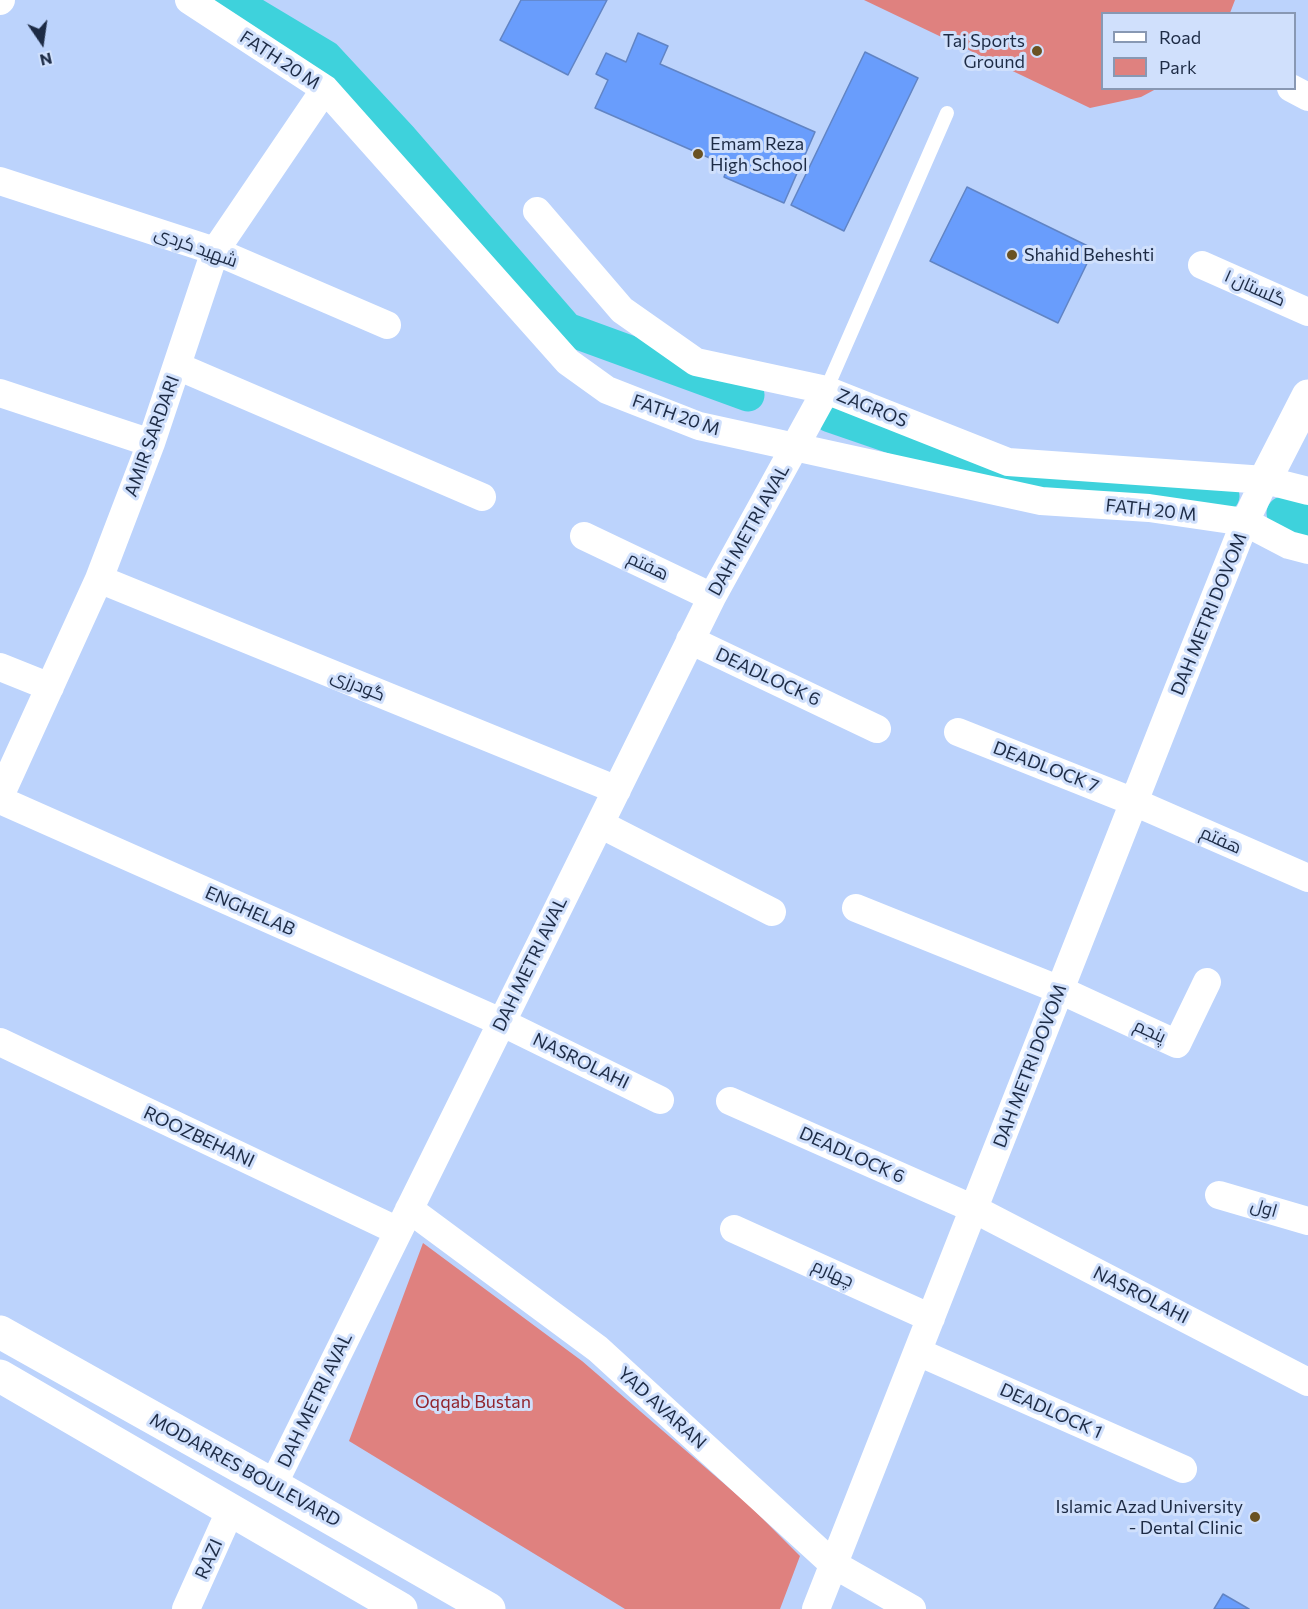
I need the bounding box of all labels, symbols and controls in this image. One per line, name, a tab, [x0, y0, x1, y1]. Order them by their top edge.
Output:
north arrow	[12, 12, 72, 72]
legend	[1101, 12, 1296, 90]
street label: FATH 20 M	[236, 26, 324, 94]
text: Road	[1159, 26, 1201, 48]
place label: Taj Sports Ground	[943, 30, 1025, 72]
marker: Taj Sports Ground	[1030, 44, 1044, 58]
text: N	[38, 49, 54, 71]
text: Park	[1159, 56, 1197, 78]
place label: Emam Reza High School	[710, 133, 807, 176]
marker: Emam Reza High School	[691, 147, 705, 161]
street label: شهید کردی	[152, 222, 240, 272]
place label: Shahid Beheshti	[1024, 244, 1154, 266]
marker: Shahid Beheshti	[1005, 248, 1019, 262]
street label: گلستان ۱	[1221, 265, 1289, 311]
street label: AMIR SARDARI	[120, 372, 184, 500]
street label: ZAGROS	[834, 384, 910, 432]
street label: FATH 20 M	[629, 390, 723, 440]
street label: DAH METRI AVAL	[704, 461, 794, 599]
street label: FATH 20 M	[1104, 494, 1198, 526]
street label: DAH METRI DOVOM	[1167, 530, 1251, 698]
street label: هفتم	[624, 547, 672, 585]
street label: DEADLOCK 6	[712, 643, 824, 711]
street label: گودرزی	[328, 664, 388, 706]
street label: DEADLOCK 7	[990, 737, 1102, 797]
street label: هفتم	[1197, 821, 1245, 859]
street label: ENGHELAB	[202, 882, 298, 940]
street label: DAH METRI AVAL	[488, 893, 572, 1035]
street label: DAH METRI DOVOM	[989, 981, 1071, 1151]
street label: پنجم	[1131, 1014, 1169, 1048]
street label: NASROLAHI	[529, 1028, 633, 1094]
street label: ROOZBEHANI	[140, 1102, 258, 1172]
street label: DEADLOCK 6	[796, 1122, 908, 1188]
street label: اول	[1248, 1194, 1280, 1222]
street label: چهارم	[809, 1254, 857, 1292]
street label: NASROLAHI	[1090, 1262, 1192, 1328]
street label: DAH METRI AVAL	[273, 1329, 357, 1471]
street label: YAD AVARAN	[613, 1363, 711, 1453]
street label: DEADLOCK 1	[996, 1379, 1106, 1443]
park label: Oqqab Bustan	[415, 1391, 531, 1413]
street label: MODARRES BOULEVARD	[146, 1408, 344, 1532]
place label: Islamic Azad University - Dental Clinic	[1056, 1496, 1243, 1538]
marker: Islamic Azad University - Dental Clinic	[1248, 1510, 1262, 1524]
street label: RAZI	[191, 1536, 227, 1582]

